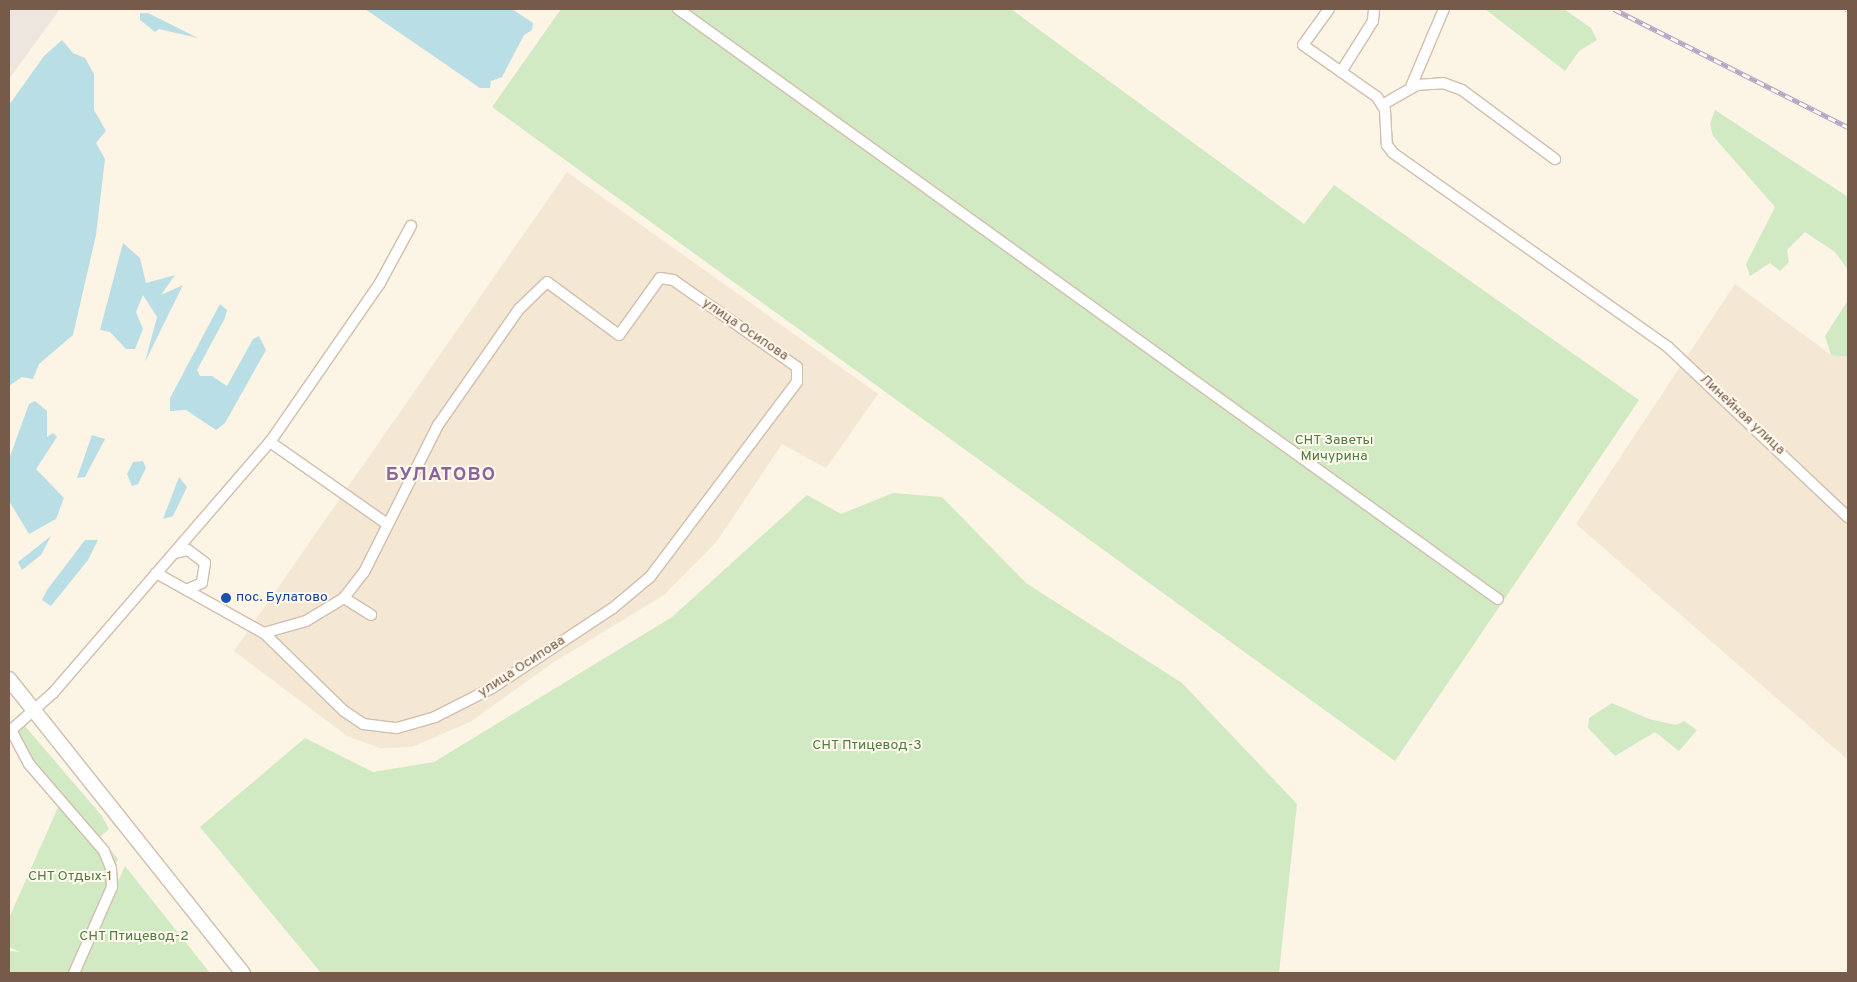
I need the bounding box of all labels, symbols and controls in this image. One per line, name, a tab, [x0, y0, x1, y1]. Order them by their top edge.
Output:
street label: улица Осипова	[699, 295, 791, 365]
street label: Линейная улица	[1696, 371, 1788, 459]
park label: СНТ Заветы Мичурина	[1294, 433, 1374, 466]
district label: БУЛАТОВО	[385, 465, 497, 487]
place label: пос. Булатово	[236, 590, 328, 606]
marker: пос. Булатово	[220, 592, 232, 604]
street label: улица Осипова	[475, 633, 569, 701]
park label: СНТ Птицевод-3	[812, 738, 922, 754]
park label: СНТ Отдых-1	[28, 869, 112, 885]
park label: СНТ Птицевод-2	[79, 929, 189, 945]

